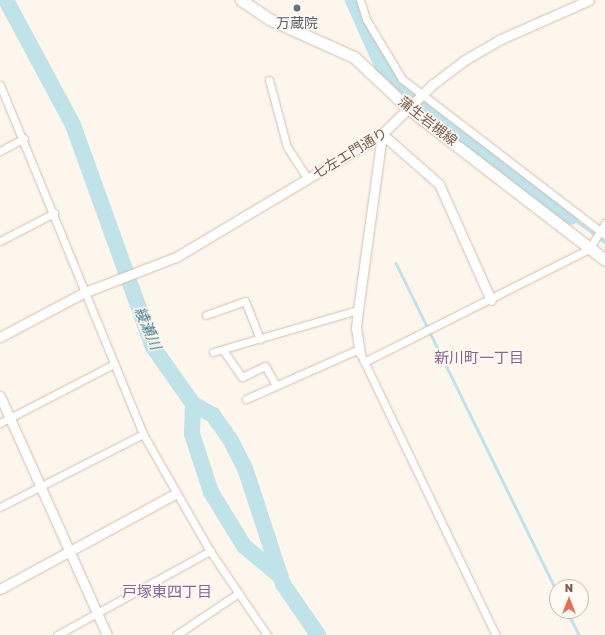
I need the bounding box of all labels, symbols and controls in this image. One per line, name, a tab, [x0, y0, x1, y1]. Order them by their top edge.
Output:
marker: 万蔵院	[292, 3, 302, 13]
place label: 万蔵院	[276, 15, 318, 31]
street label: 蒲生岩槻線	[395, 93, 461, 149]
street label: 七左エ門通り	[310, 124, 390, 182]
water label: 綾瀬川	[131, 304, 165, 352]
district label: 新川町一丁目	[434, 349, 524, 367]
north arrow	[549, 579, 589, 619]
text: N	[565, 581, 573, 594]
district label: 戸塚東四丁目	[122, 583, 212, 601]

